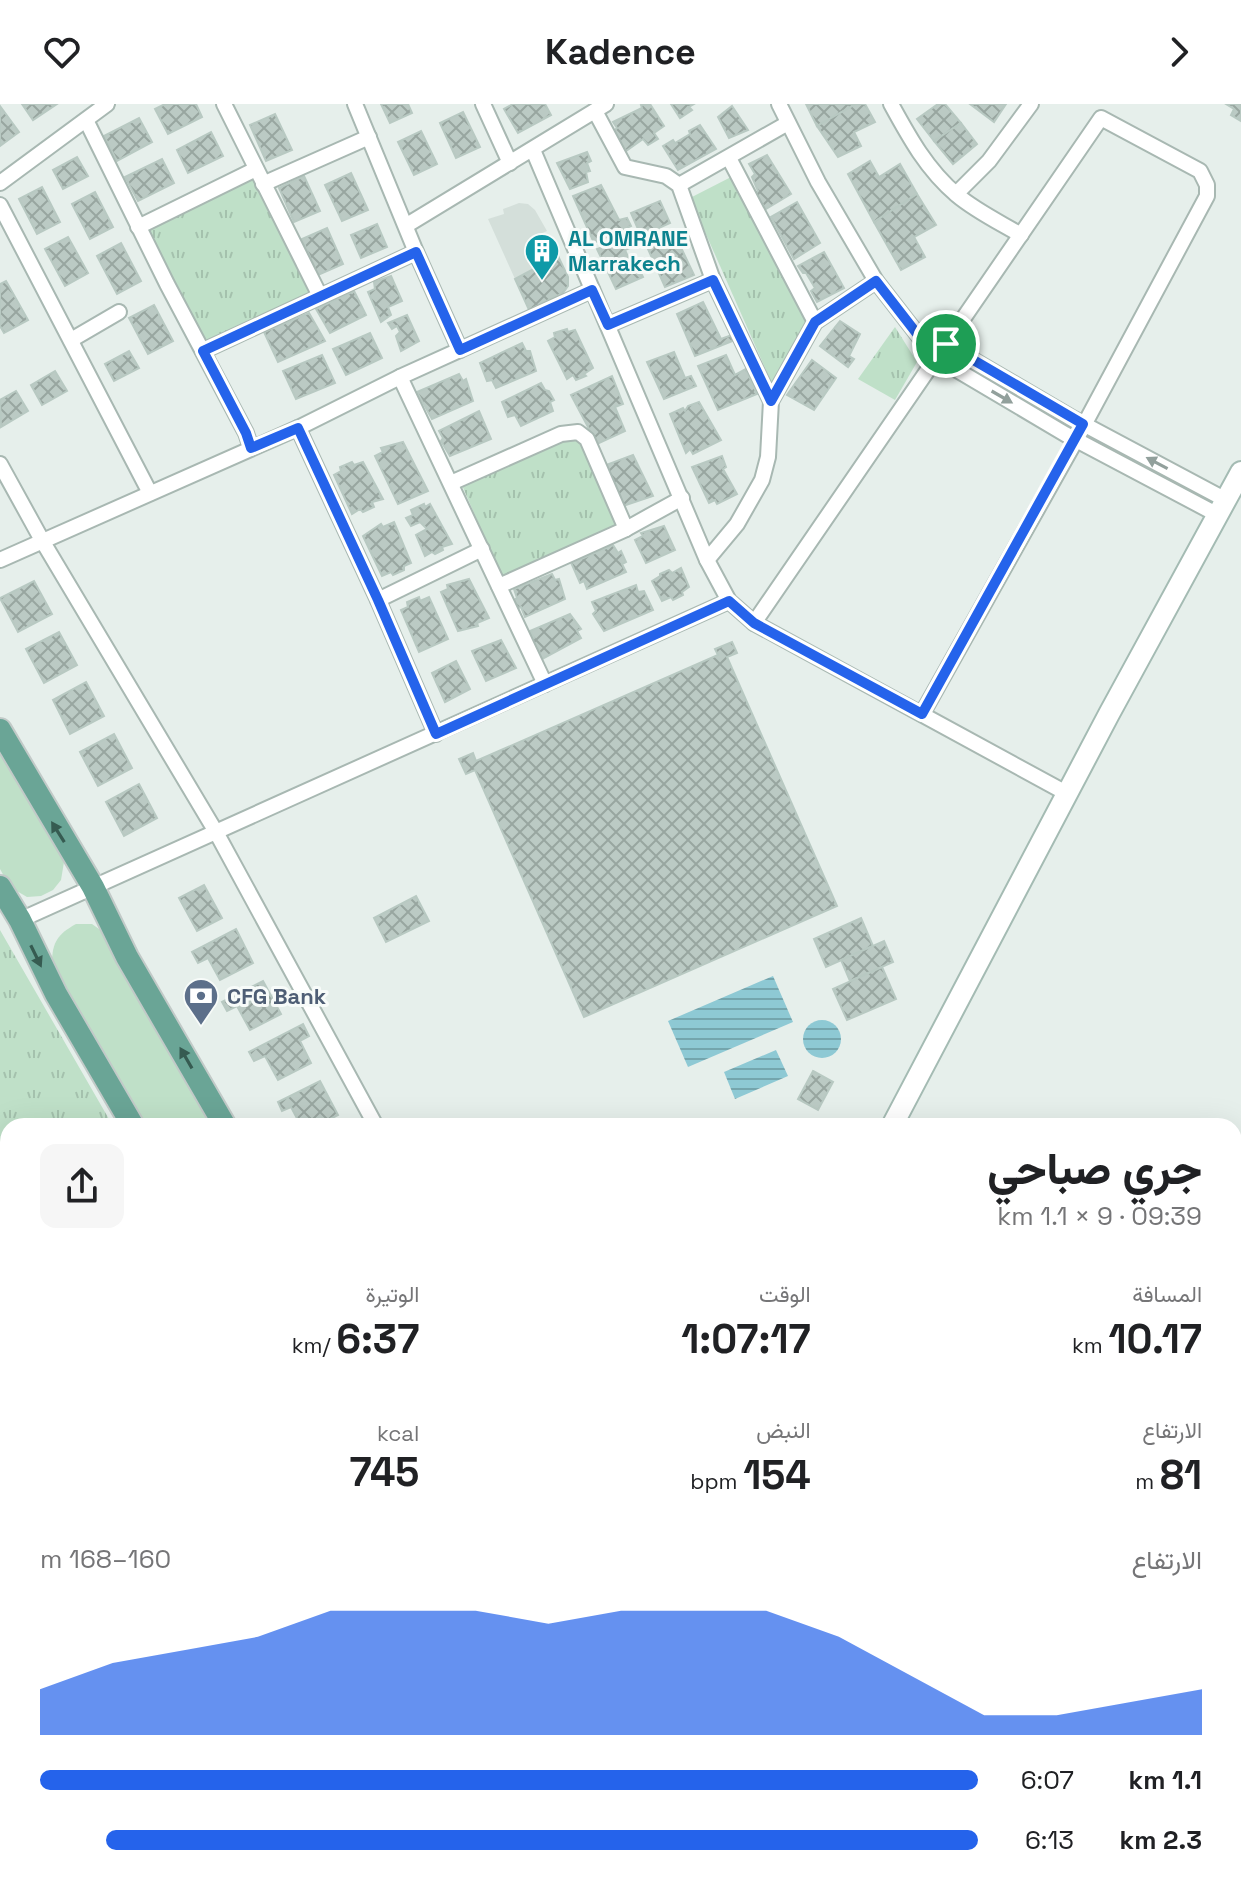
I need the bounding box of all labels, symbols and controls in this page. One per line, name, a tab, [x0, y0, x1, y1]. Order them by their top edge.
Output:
text: Kadence	[545, 29, 696, 75]
icon: heart	[40, 30, 84, 74]
icon: forward	[1157, 30, 1201, 74]
place label: AL OMRANE Marrakech	[568, 224, 688, 277]
building icon: AL OMRANE Marrakech	[523, 232, 561, 282]
pin	[912, 310, 980, 378]
icon: arrive	[924, 322, 968, 366]
one-way arrow	[991, 390, 1013, 404]
one-way arrow	[1146, 456, 1169, 469]
one-way arrow	[52, 821, 66, 843]
one-way arrow	[29, 944, 43, 967]
bank icon: CFG Bank	[182, 977, 220, 1027]
place label: CFG Bank	[227, 982, 327, 1010]
one-way arrow	[179, 1047, 193, 1070]
text: جري صباحي	[987, 1141, 1202, 1197]
button: share	[40, 1144, 124, 1228]
text: 09:39 · 9 × 1.1 km	[997, 1199, 1202, 1233]
text: الوتيرة	[366, 1280, 419, 1308]
text: الوقت	[759, 1280, 811, 1308]
text: المسافة	[1132, 1280, 1202, 1308]
text: 6:37	[336, 1314, 419, 1365]
text: 1:07:17	[681, 1314, 811, 1365]
text: 10.17	[1108, 1314, 1202, 1365]
text: /km	[292, 1331, 336, 1359]
text: km	[1072, 1331, 1108, 1359]
text: النبض	[756, 1416, 811, 1444]
text: الارتفاع	[1142, 1416, 1202, 1444]
text: kcal	[377, 1419, 419, 1447]
text: 745	[350, 1447, 419, 1498]
text: 154	[743, 1450, 811, 1501]
text: 81	[1160, 1450, 1202, 1501]
text: bpm	[690, 1467, 743, 1495]
text: m	[1135, 1467, 1160, 1495]
text: 160–168 m	[40, 1542, 171, 1576]
text: الارتفاع	[1131, 1543, 1202, 1577]
text: 6:07	[1021, 1763, 1074, 1797]
text: 1.1 km	[1129, 1763, 1202, 1797]
text: 6:13	[1025, 1823, 1074, 1857]
text: 2.3 km	[1120, 1823, 1202, 1857]

